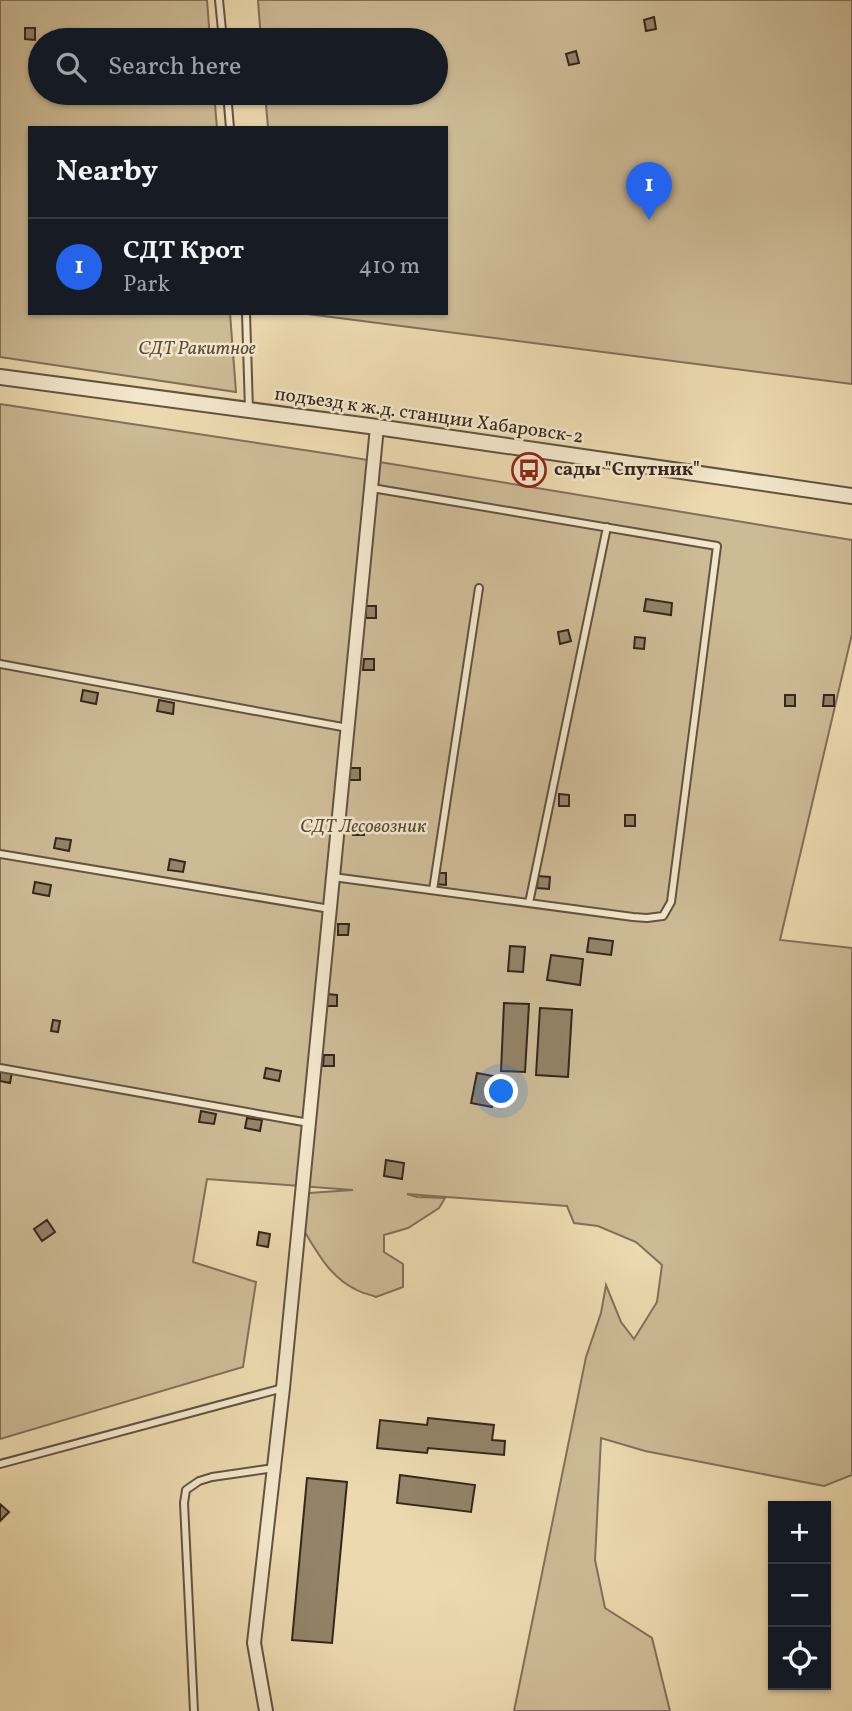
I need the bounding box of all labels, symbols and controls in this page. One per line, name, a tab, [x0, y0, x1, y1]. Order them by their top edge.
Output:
search box	[28, 28, 448, 105]
icon: search	[52, 48, 90, 86]
text: Search here	[108, 49, 241, 85]
text: Nearby	[56, 151, 158, 193]
pin: 1	[626, 162, 672, 220]
text: СДТ Крот	[123, 233, 244, 269]
text: 1	[74, 251, 84, 283]
text: 410 m	[359, 251, 420, 283]
text: Park	[123, 269, 170, 301]
park label: СДТ Ракитное	[138, 336, 256, 362]
street label: подъезд к ж.д. станции Хабаровск-2	[273, 381, 585, 451]
bus stop icon: сады "Спутник"	[510, 451, 548, 489]
place label: сады "Спутник"	[554, 457, 700, 483]
park label: СДТ Лесовозник	[300, 814, 427, 840]
your location	[484, 1074, 518, 1108]
map controls	[768, 1501, 831, 1690]
button: +	[768, 1501, 831, 1564]
button: −	[768, 1564, 831, 1627]
button: locate	[768, 1627, 831, 1690]

